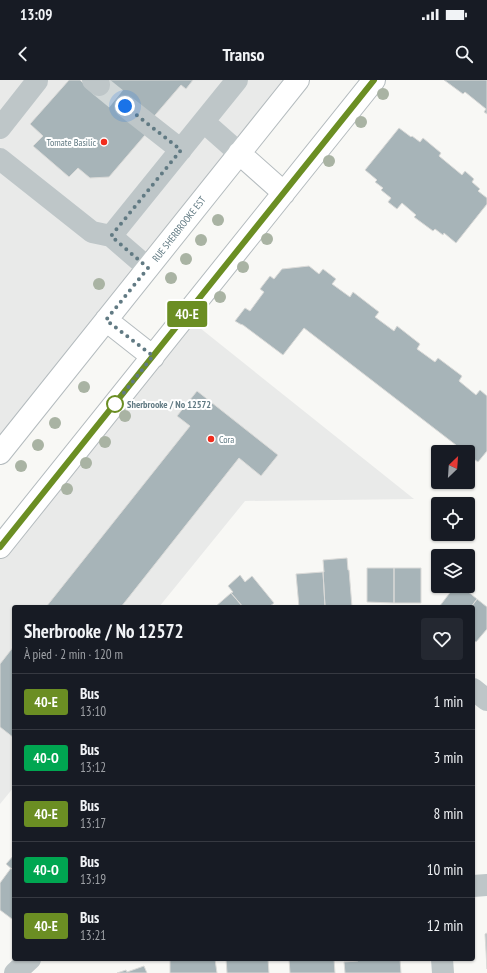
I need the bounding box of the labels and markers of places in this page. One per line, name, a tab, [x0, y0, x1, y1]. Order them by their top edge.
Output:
place label: Tomate Basilic	[46, 136, 96, 149]
marker: Tomate Basilic	[99, 137, 109, 147]
marker: Sherbrooke / No 12572	[106, 395, 124, 413]
place label: Sherbrooke / No 12572	[127, 398, 211, 411]
place label: Cora	[219, 433, 234, 446]
marker: Cora	[206, 434, 216, 444]

